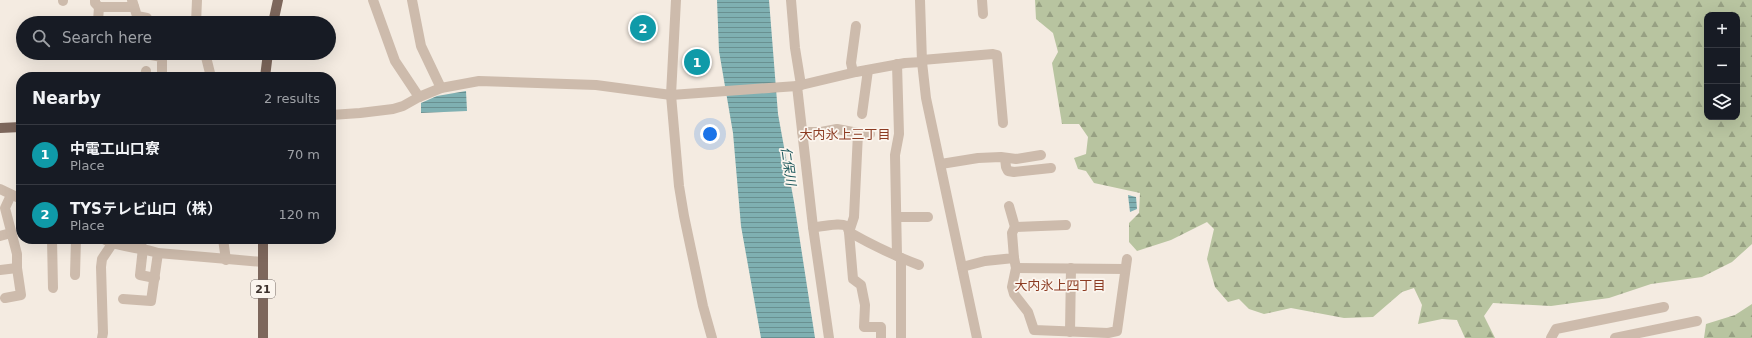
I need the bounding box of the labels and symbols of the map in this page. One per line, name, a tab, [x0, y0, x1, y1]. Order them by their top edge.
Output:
pin: 2	[630, 13, 656, 43]
pin: 1	[684, 47, 710, 77]
your location	[700, 124, 720, 144]
district label: 大内氷上三丁目	[799, 127, 891, 142]
water label: 仁保川	[778, 146, 799, 188]
district label: 大内氷上四丁目	[1014, 278, 1106, 293]
road number: 21	[251, 280, 275, 298]

